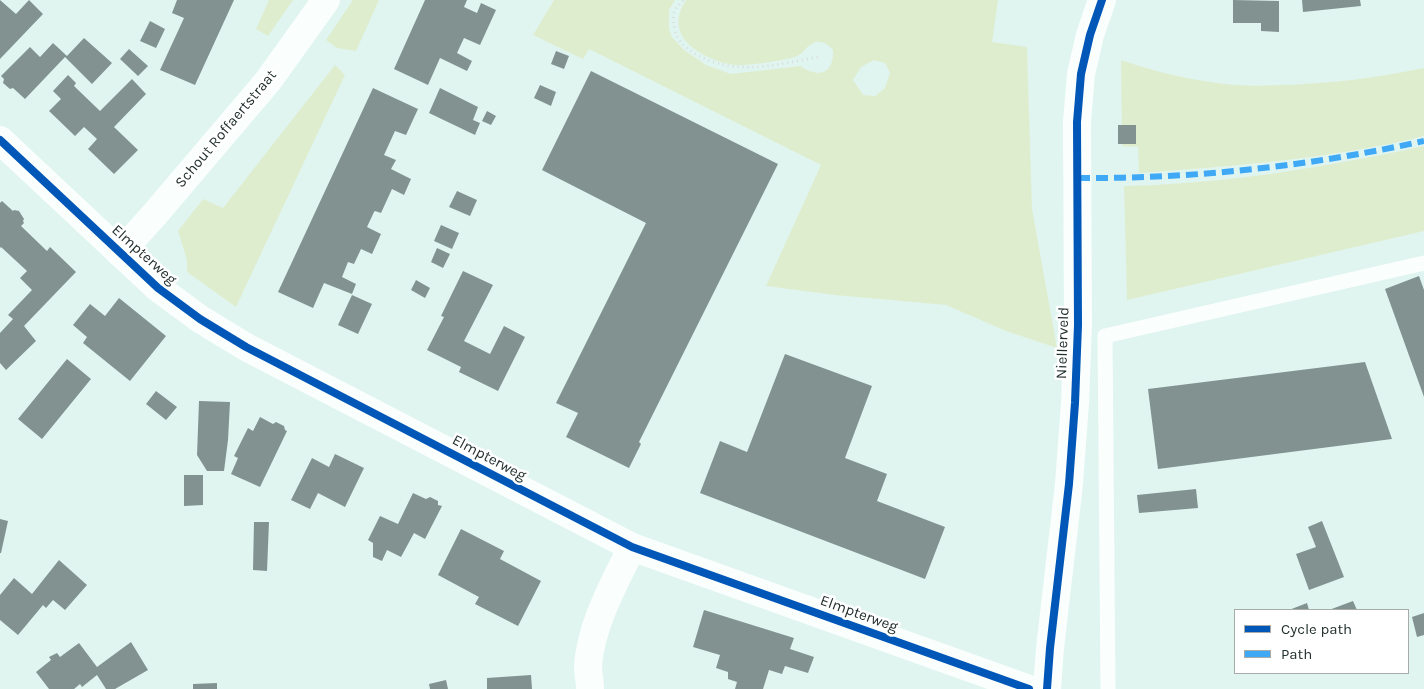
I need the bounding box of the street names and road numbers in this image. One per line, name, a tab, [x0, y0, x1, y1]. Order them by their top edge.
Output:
street label: Schout Roffaertstraat	[171, 66, 281, 192]
street label: Elmpterweg	[108, 221, 180, 289]
street label: Niellerveld	[1053, 307, 1073, 379]
street label: Elmpterweg	[449, 431, 529, 485]
street label: Elmpterweg	[818, 592, 900, 636]

